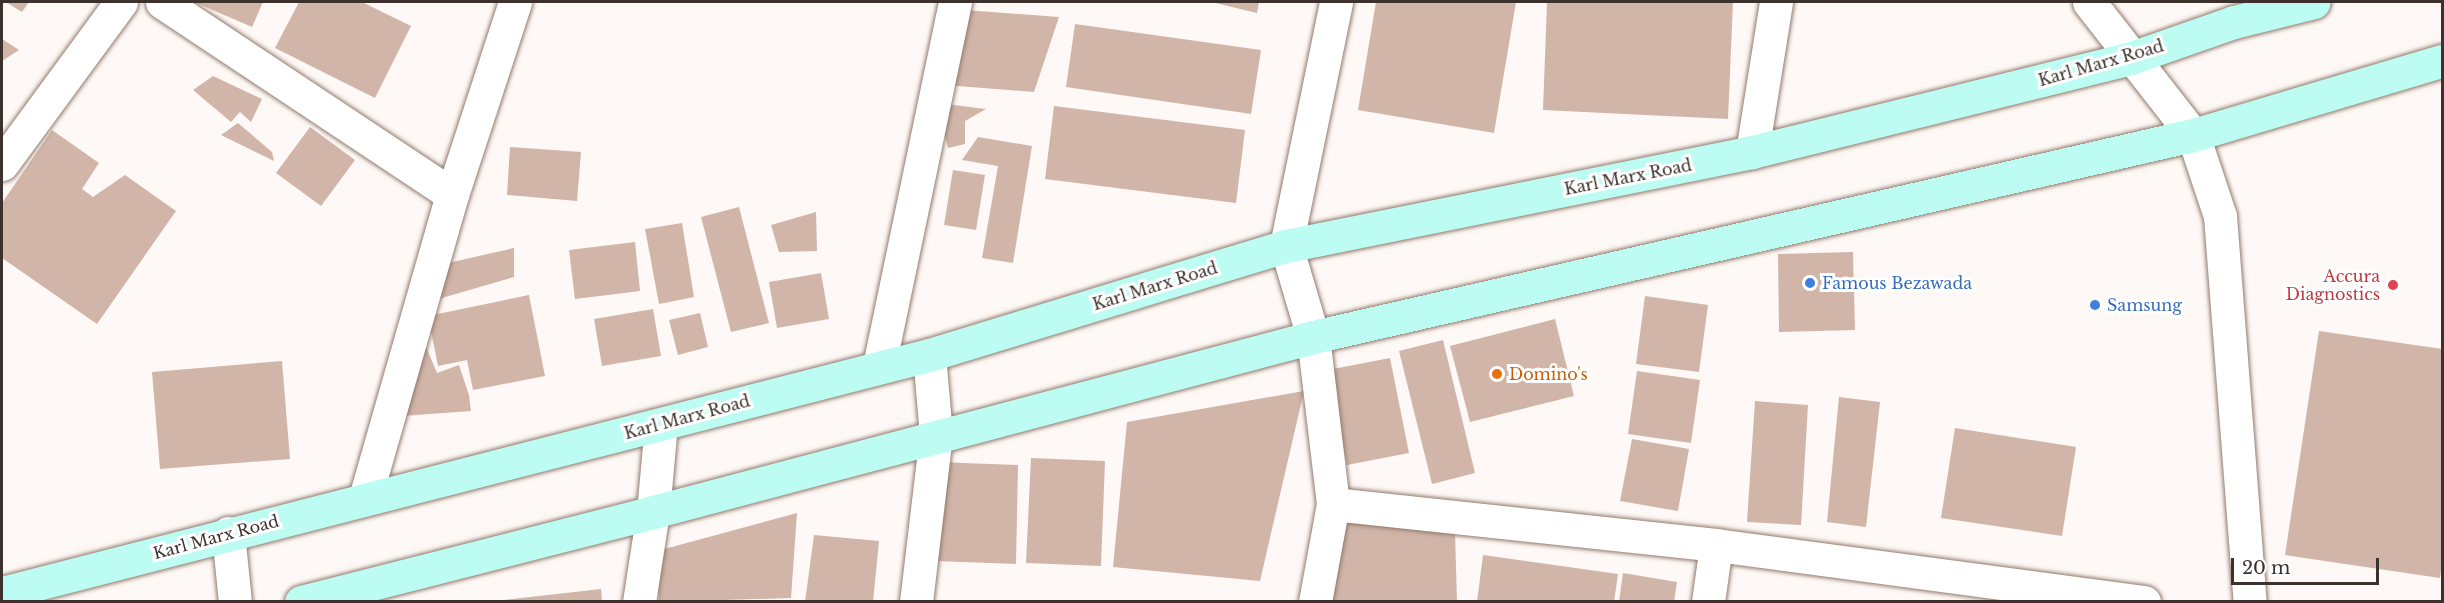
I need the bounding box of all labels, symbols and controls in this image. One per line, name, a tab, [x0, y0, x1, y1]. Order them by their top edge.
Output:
street label: Karl Marx Road	[2036, 36, 2166, 90]
street label: Karl Marx Road	[1563, 155, 1693, 199]
street label: Karl Marx Road	[1090, 258, 1220, 314]
place label: Accura Diagnostics	[2286, 266, 2380, 304]
place label: Famous Bezawada	[1822, 273, 1972, 293]
marker: Famous Bezawada	[1803, 276, 1817, 290]
marker: Accura Diagnostics	[2384, 276, 2402, 294]
place label: Samsung	[2107, 295, 2182, 315]
marker: Samsung	[2088, 298, 2102, 312]
place label: Domino's	[1509, 364, 1588, 384]
marker: Domino's	[1490, 367, 1504, 381]
street label: Karl Marx Road	[622, 391, 752, 443]
street label: Karl Marx Road	[151, 511, 281, 563]
scale bar	[2234, 546, 2382, 584]
text: 20 m	[2242, 557, 2290, 579]

